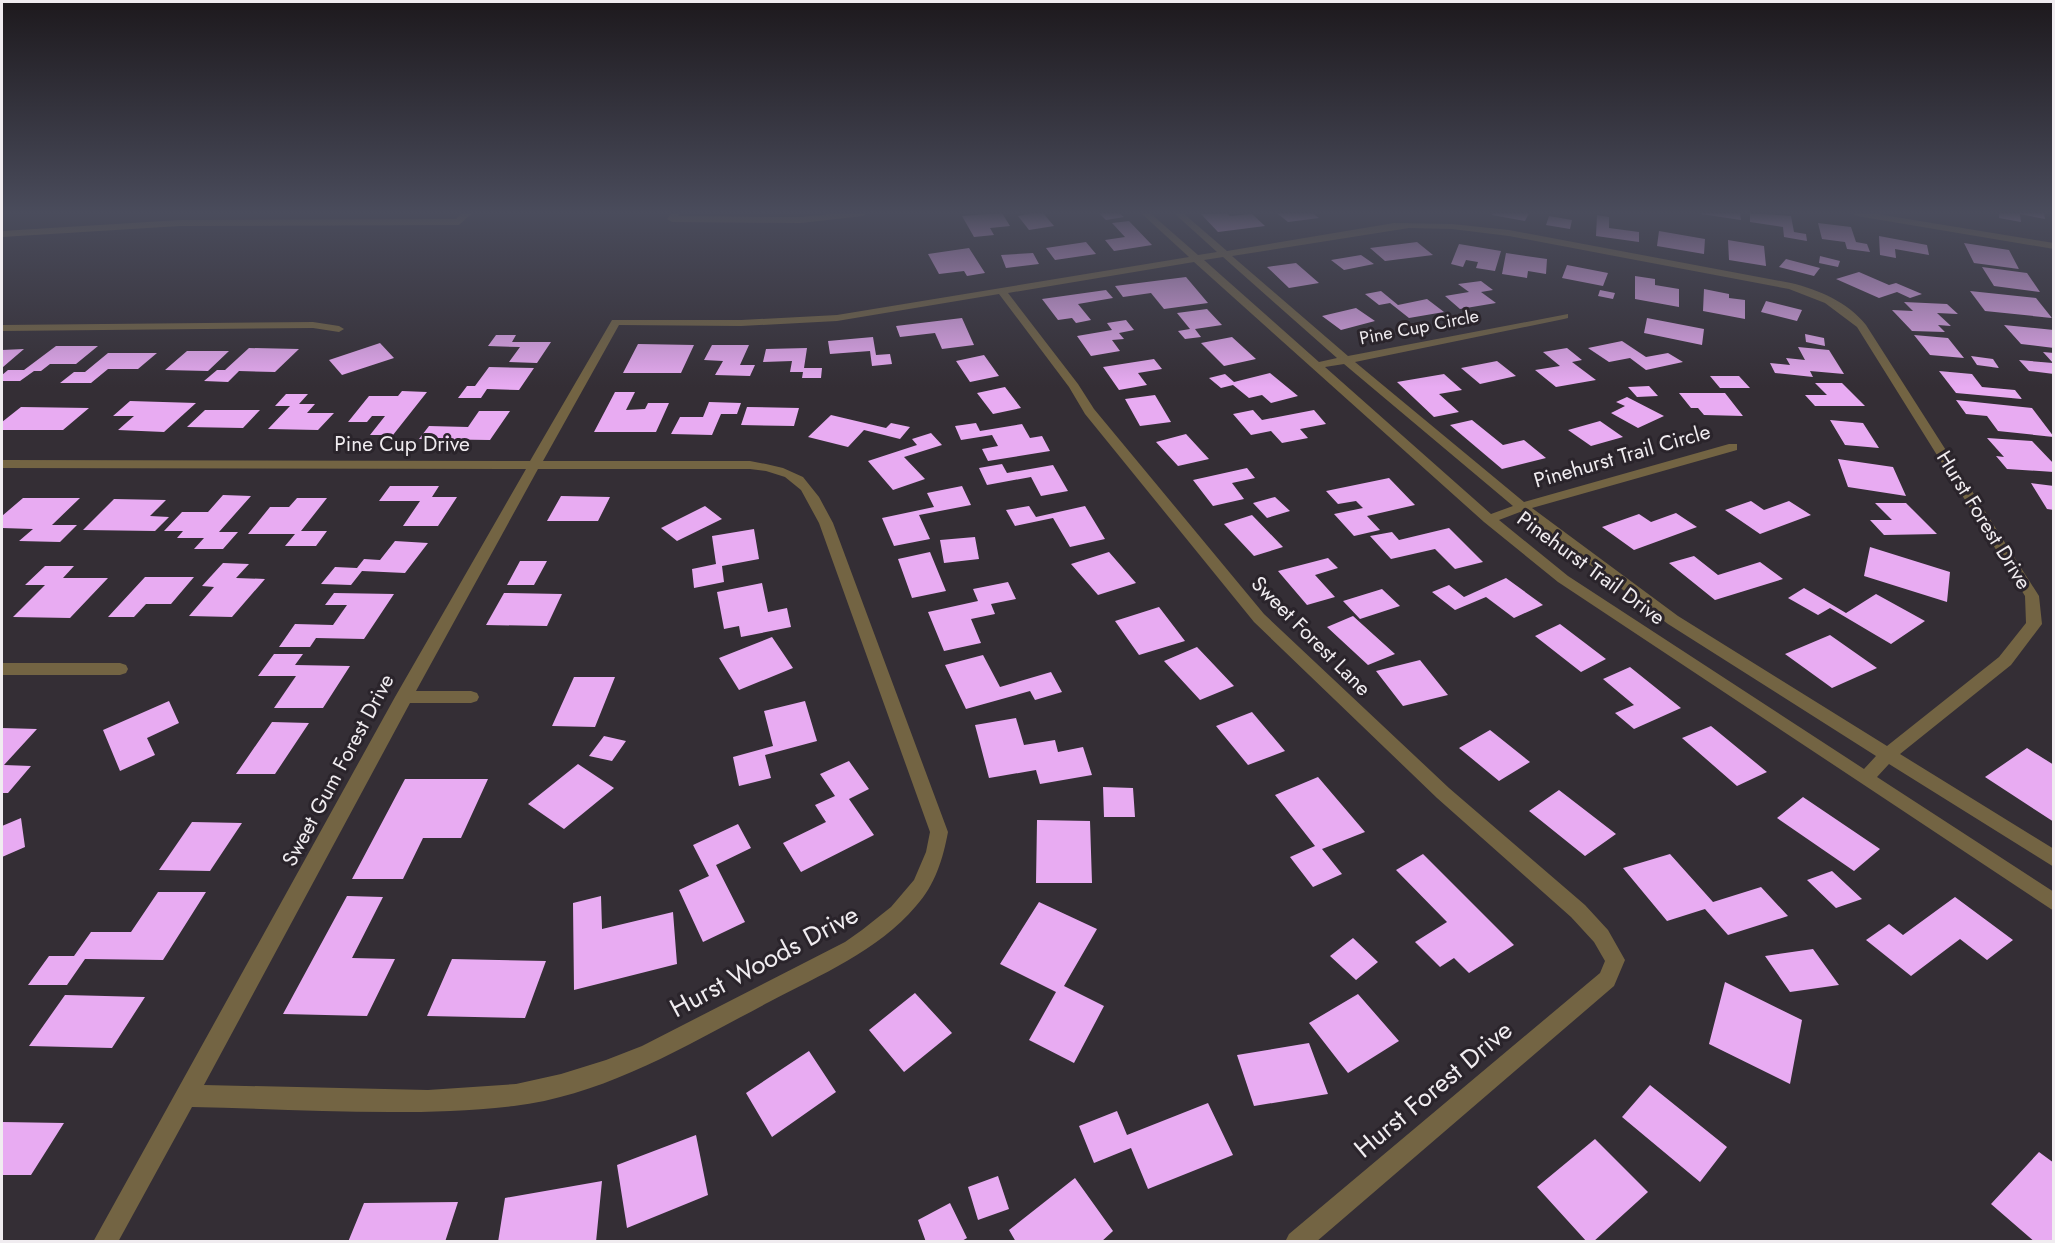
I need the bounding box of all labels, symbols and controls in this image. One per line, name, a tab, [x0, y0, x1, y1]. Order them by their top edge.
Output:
street label: Pine Cup Circle	[1357, 303, 1481, 351]
street label: Pinehurst Trail Circle	[1530, 416, 1714, 496]
street label: Pine Cup Drive	[334, 429, 470, 459]
street label: Hurst Forest Drive	[1929, 445, 2039, 595]
street label: Pinehurst Trail Drive	[1511, 504, 1671, 632]
street label: Sweet Forest Lane	[1244, 569, 1378, 703]
street label: Sweet Gum Forest Drive	[275, 668, 402, 871]
street label: Hurst Woods Drive	[663, 895, 865, 1027]
street label: Hurst Forest Drive	[1346, 1011, 1520, 1167]

